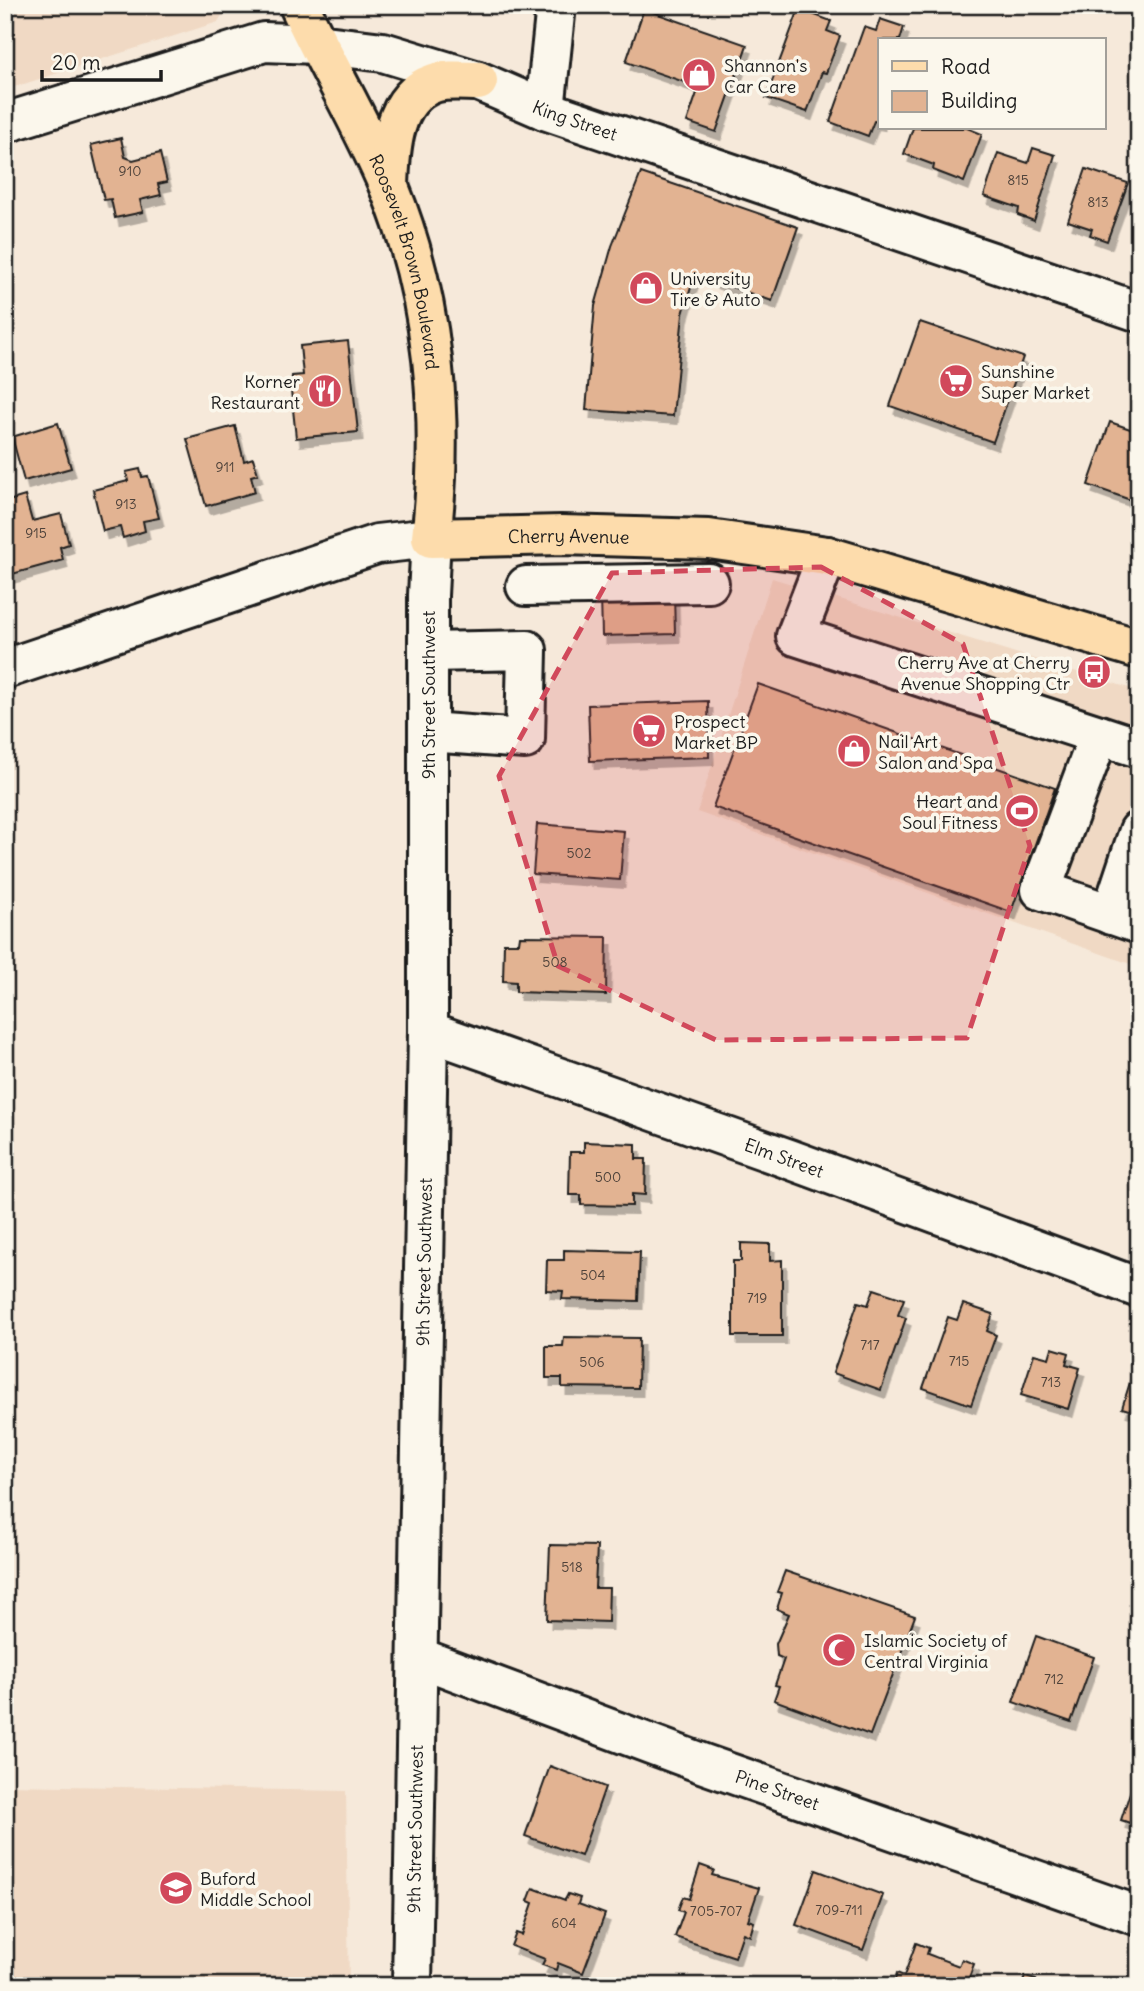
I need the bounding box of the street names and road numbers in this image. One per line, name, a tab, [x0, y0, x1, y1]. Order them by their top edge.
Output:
street label: King Street	[529, 95, 620, 145]
street label: Roosevelt Brown Boulevard	[364, 150, 445, 371]
street label: Cherry Avenue	[508, 523, 630, 548]
street label: 9th Street Southwest	[417, 611, 440, 779]
street label: Elm Street	[741, 1133, 827, 1182]
street label: 9th Street Southwest	[411, 1178, 437, 1346]
street label: 9th Street Southwest	[402, 1745, 428, 1913]
street label: Pine Street	[732, 1764, 822, 1815]

